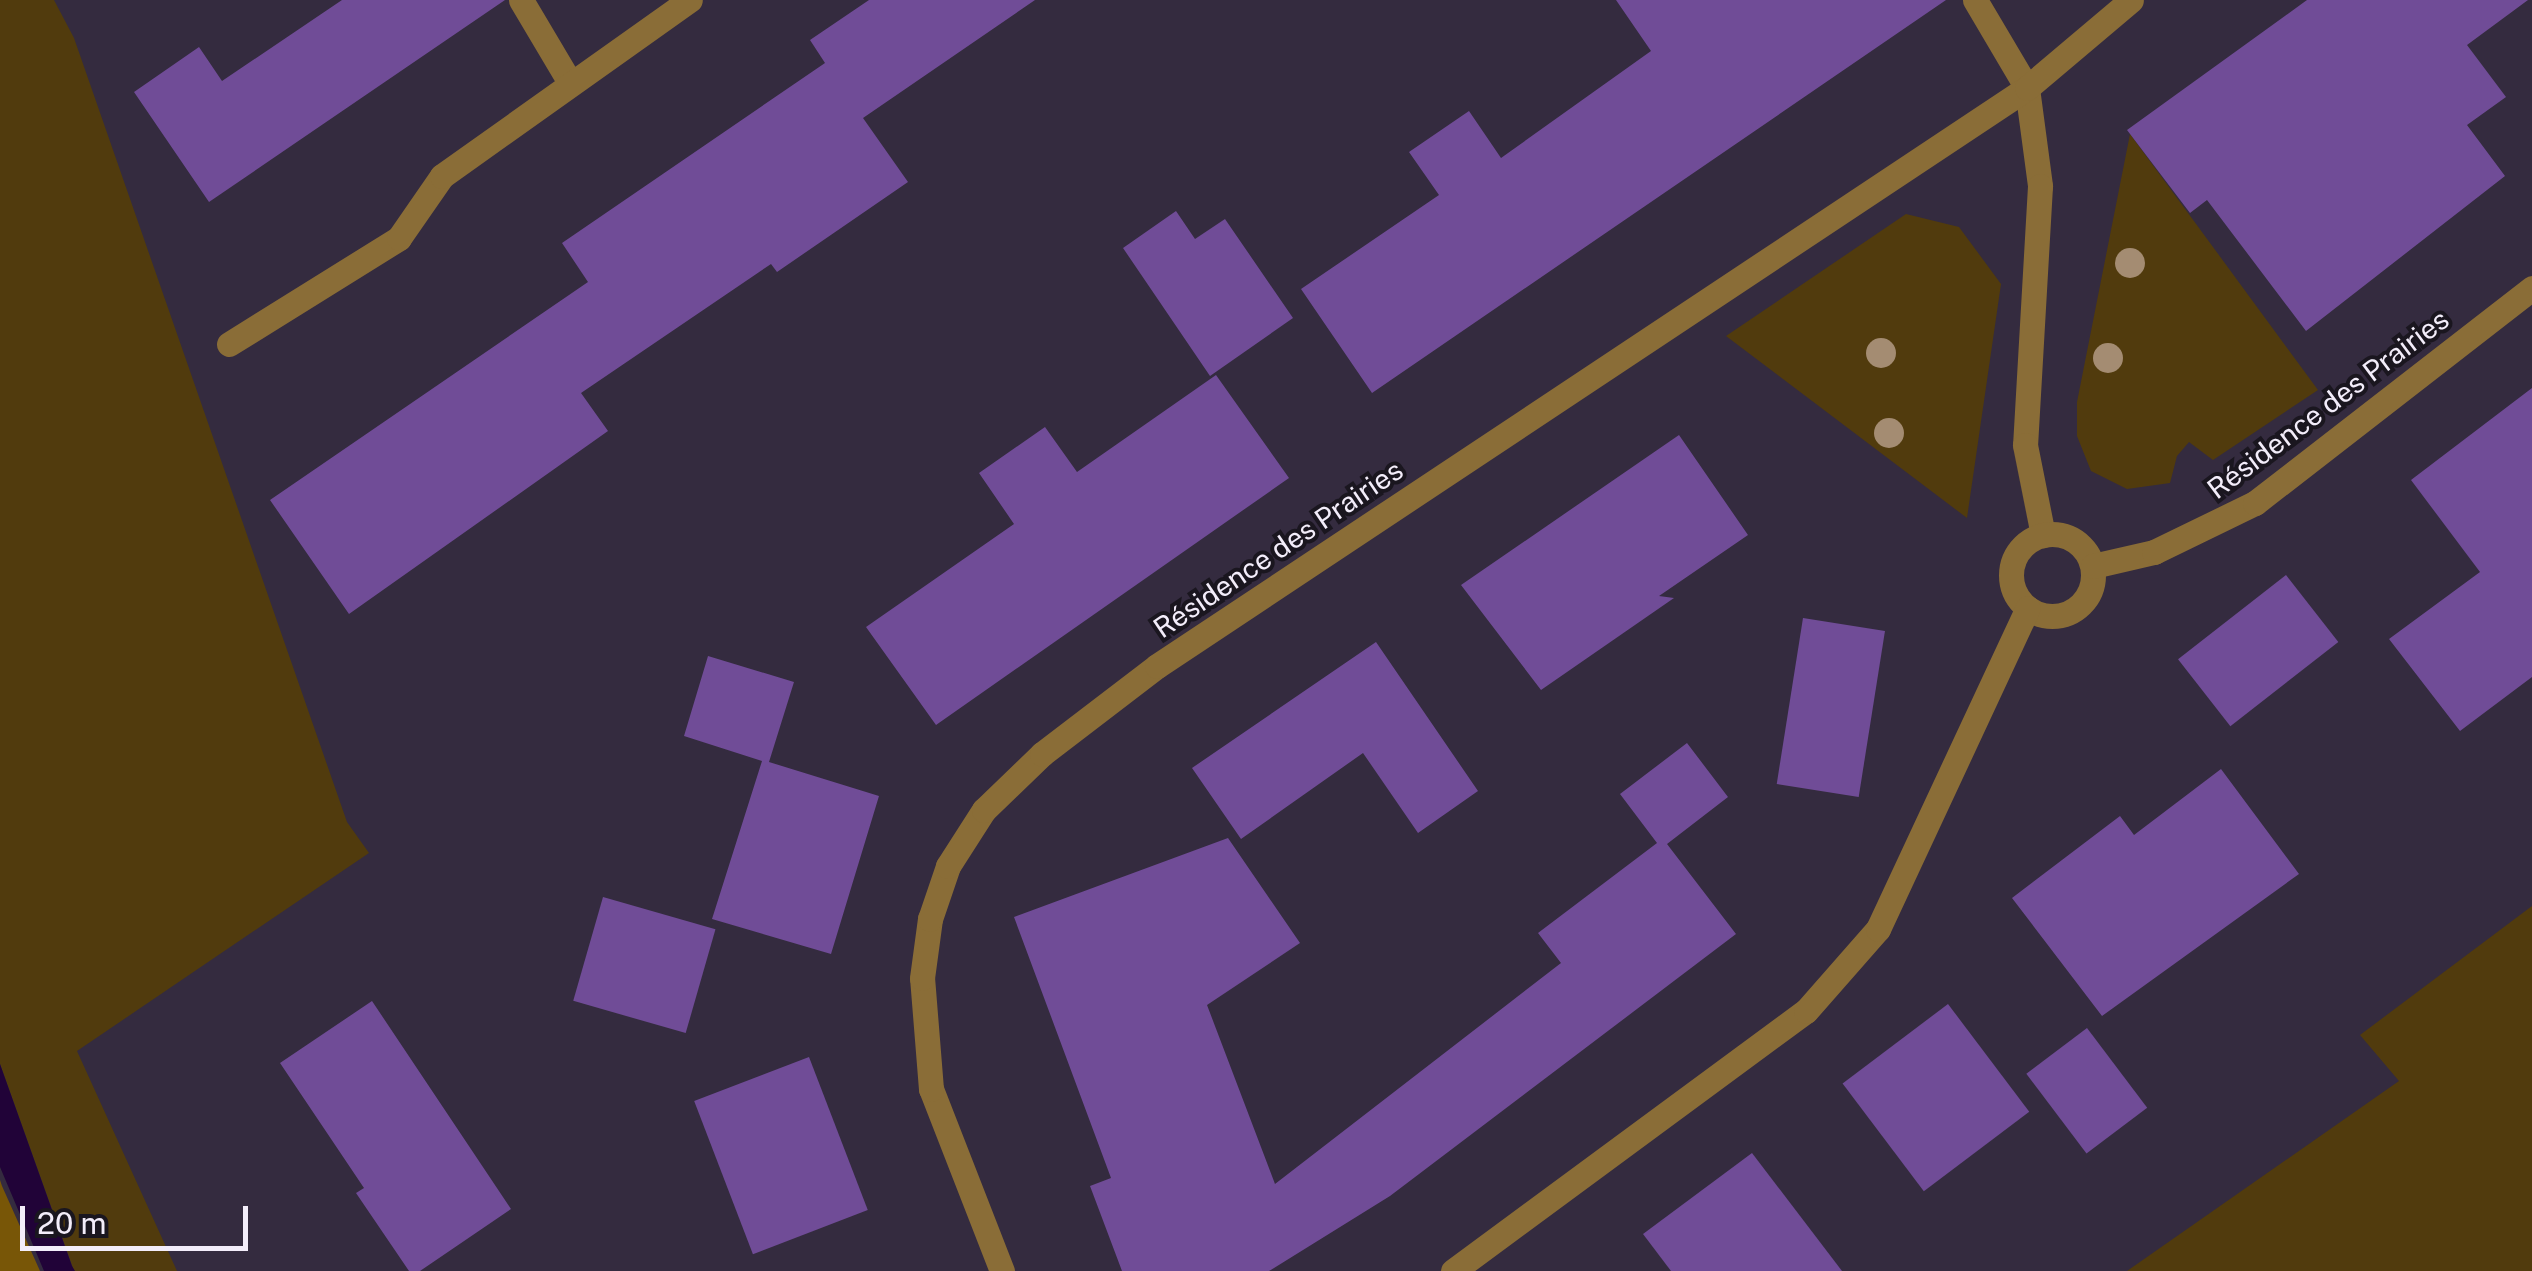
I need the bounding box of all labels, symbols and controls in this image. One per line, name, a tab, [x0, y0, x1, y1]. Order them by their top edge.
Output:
street label: Résidence des Prairies	[2201, 302, 2455, 506]
street label: Résidence des Prairies	[1147, 453, 1409, 645]
scale bar	[25, 1186, 252, 1248]
text: 20 m	[37, 1205, 106, 1241]

